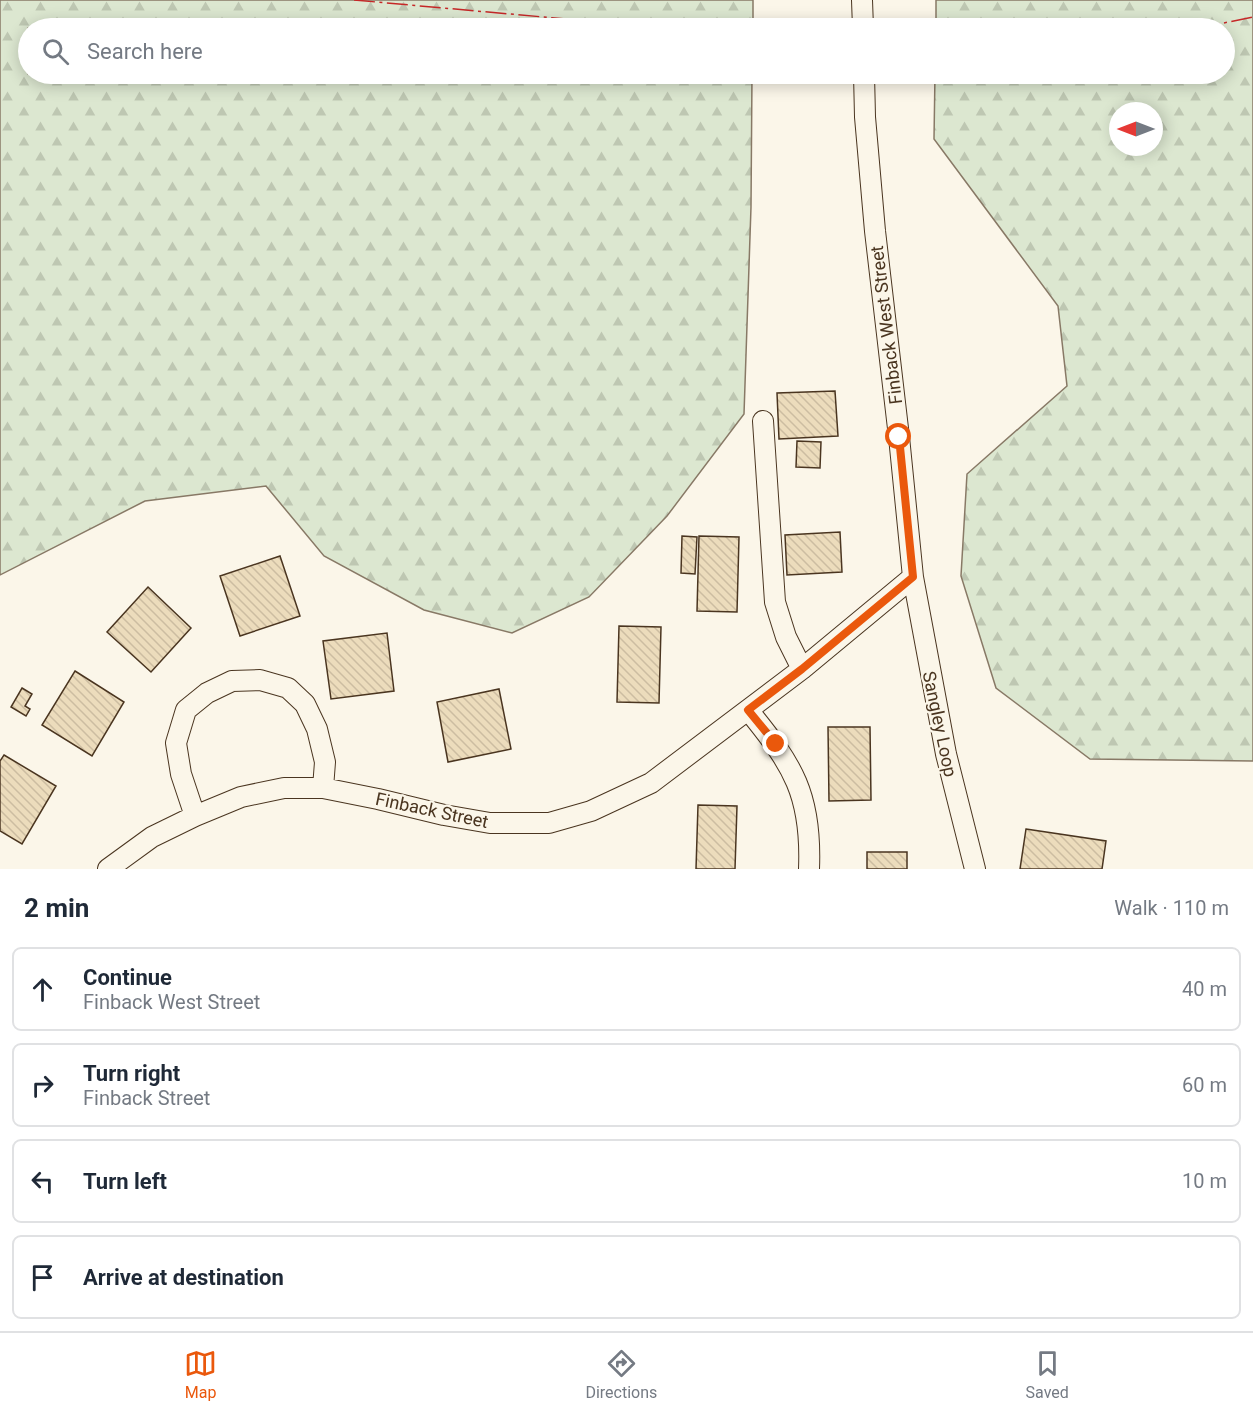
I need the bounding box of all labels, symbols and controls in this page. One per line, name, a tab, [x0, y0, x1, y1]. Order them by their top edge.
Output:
search box	[18, 18, 1235, 84]
icon: search	[39, 35, 72, 68]
text: Search here	[87, 39, 203, 64]
north arrow	[1109, 102, 1163, 156]
street label: Finback West Street	[866, 244, 906, 405]
route start	[885, 423, 911, 449]
street label: Sangley Loop	[919, 669, 961, 779]
route end	[762, 730, 788, 756]
street label: Finback Street	[374, 788, 490, 832]
text: 2 min	[24, 893, 89, 923]
text: Walk · 110 m	[1114, 896, 1229, 920]
text: Continue	[83, 965, 172, 990]
icon: ahead	[26, 973, 59, 1006]
text: 40 m	[1182, 977, 1227, 1001]
text: Finback West Street	[83, 990, 260, 1014]
text: Turn right	[83, 1061, 180, 1086]
icon: right	[26, 1069, 59, 1102]
text: 60 m	[1182, 1073, 1227, 1097]
text: Finback Street	[83, 1086, 210, 1110]
icon: left	[26, 1165, 59, 1198]
text: Turn left	[83, 1169, 167, 1194]
text: 10 m	[1182, 1169, 1227, 1193]
icon: arrive	[26, 1261, 59, 1294]
text: Arrive at destination	[83, 1265, 284, 1290]
tab: Map	[184, 1347, 217, 1402]
tab: Directions	[585, 1347, 657, 1402]
tab: Saved	[1026, 1347, 1069, 1402]

